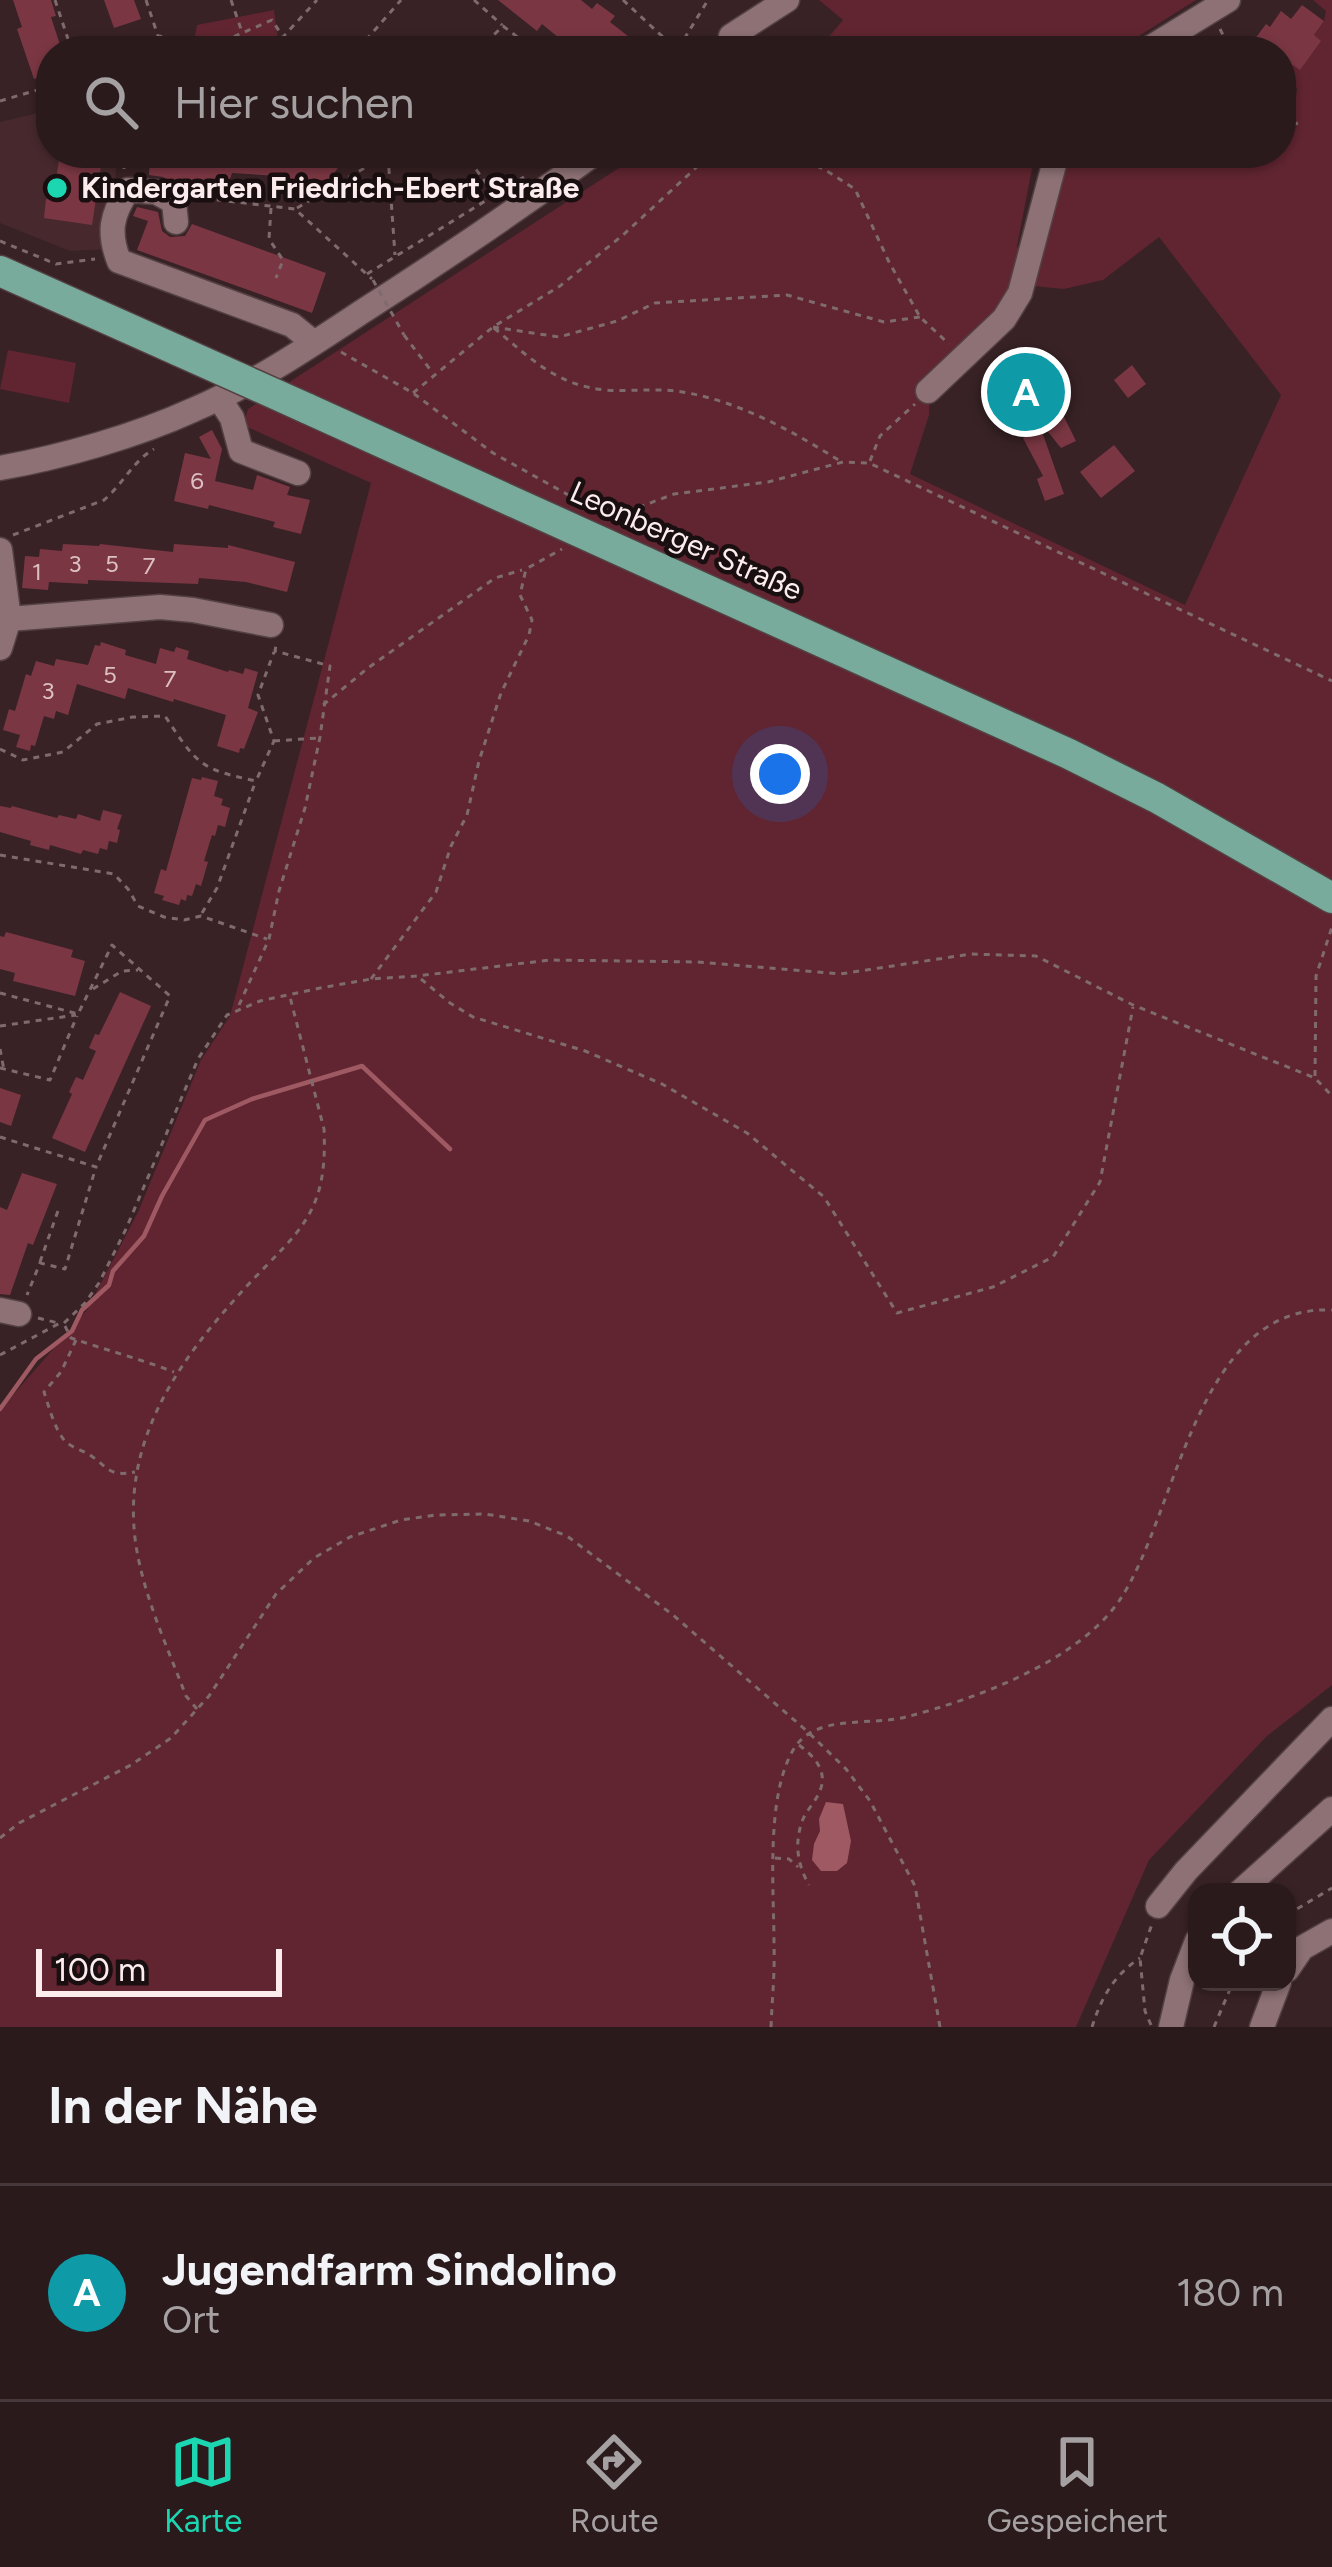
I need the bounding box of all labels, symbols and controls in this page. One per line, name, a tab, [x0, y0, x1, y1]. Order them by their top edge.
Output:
search box	[36, 36, 1296, 168]
icon: search	[78, 69, 144, 135]
text: Hier suchen	[174, 75, 414, 129]
place label: Kindergarten Friedrich-Ebert Straße	[81, 169, 580, 206]
marker: Kindergarten Friedrich-Ebert Straße	[44, 175, 70, 201]
pin: A	[987, 347, 1065, 437]
house number: 6	[190, 466, 204, 495]
street label: Leonberger Straße	[564, 473, 808, 608]
house number: 3	[68, 549, 82, 578]
house number: 5	[105, 549, 119, 578]
house number: 7	[143, 551, 156, 580]
house number: 1	[32, 557, 42, 586]
house number: 5	[103, 660, 117, 689]
house number: 7	[164, 664, 177, 693]
house number: 3	[41, 676, 55, 705]
your location	[750, 744, 810, 804]
map controls	[1188, 1883, 1296, 1991]
button: locate	[1188, 1883, 1296, 1991]
scale bar	[36, 1943, 282, 1996]
text: 100 m	[54, 1950, 146, 1989]
text: In der Nähe	[48, 2075, 318, 2136]
text: Jugendfarm Sindolino	[162, 2242, 617, 2296]
text: A	[73, 2269, 101, 2316]
text: 180 m	[1176, 2269, 1284, 2316]
text: Ort	[162, 2296, 220, 2343]
tab: Karte	[164, 2429, 242, 2540]
tab: Route	[570, 2429, 659, 2540]
tab: Gespeichert	[986, 2429, 1168, 2540]

